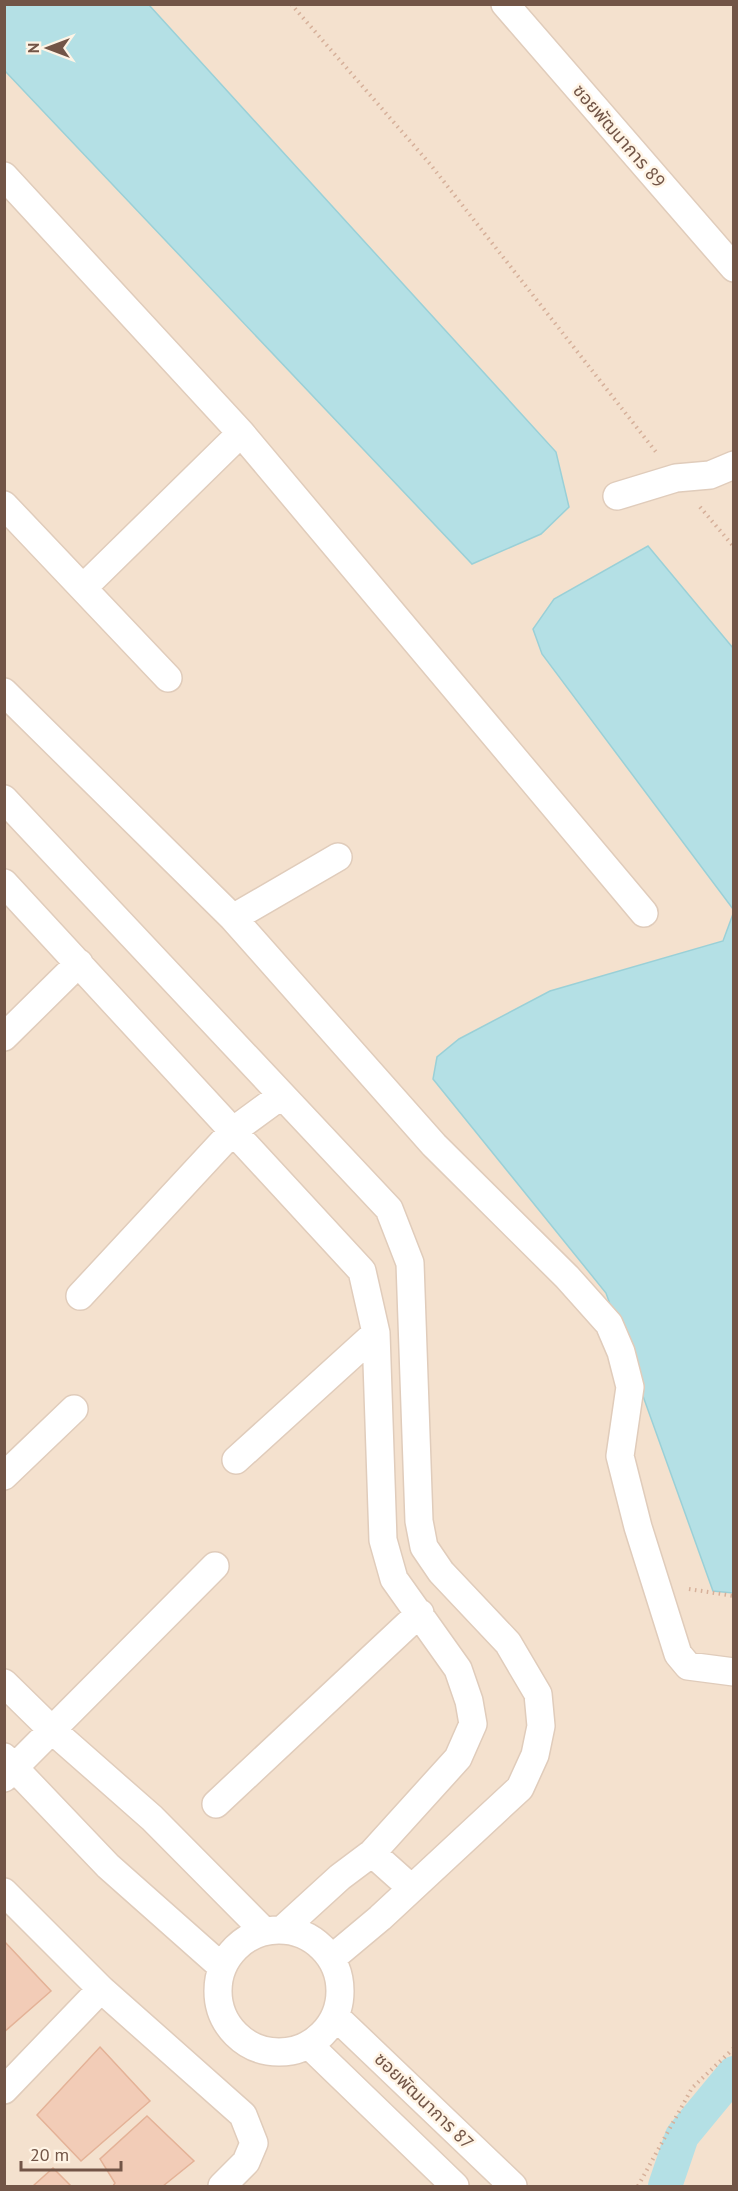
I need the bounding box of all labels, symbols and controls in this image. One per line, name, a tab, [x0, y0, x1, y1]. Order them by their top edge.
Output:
north arrow	[18, 18, 78, 78]
text: N	[23, 43, 43, 53]
street label: ซอยพัฒนาการ 89	[568, 79, 671, 192]
street label: ซอยพัฒนาการ 87	[370, 2047, 479, 2154]
scale bar	[21, 2134, 122, 2172]
text: 20 m	[30, 2143, 69, 2166]

